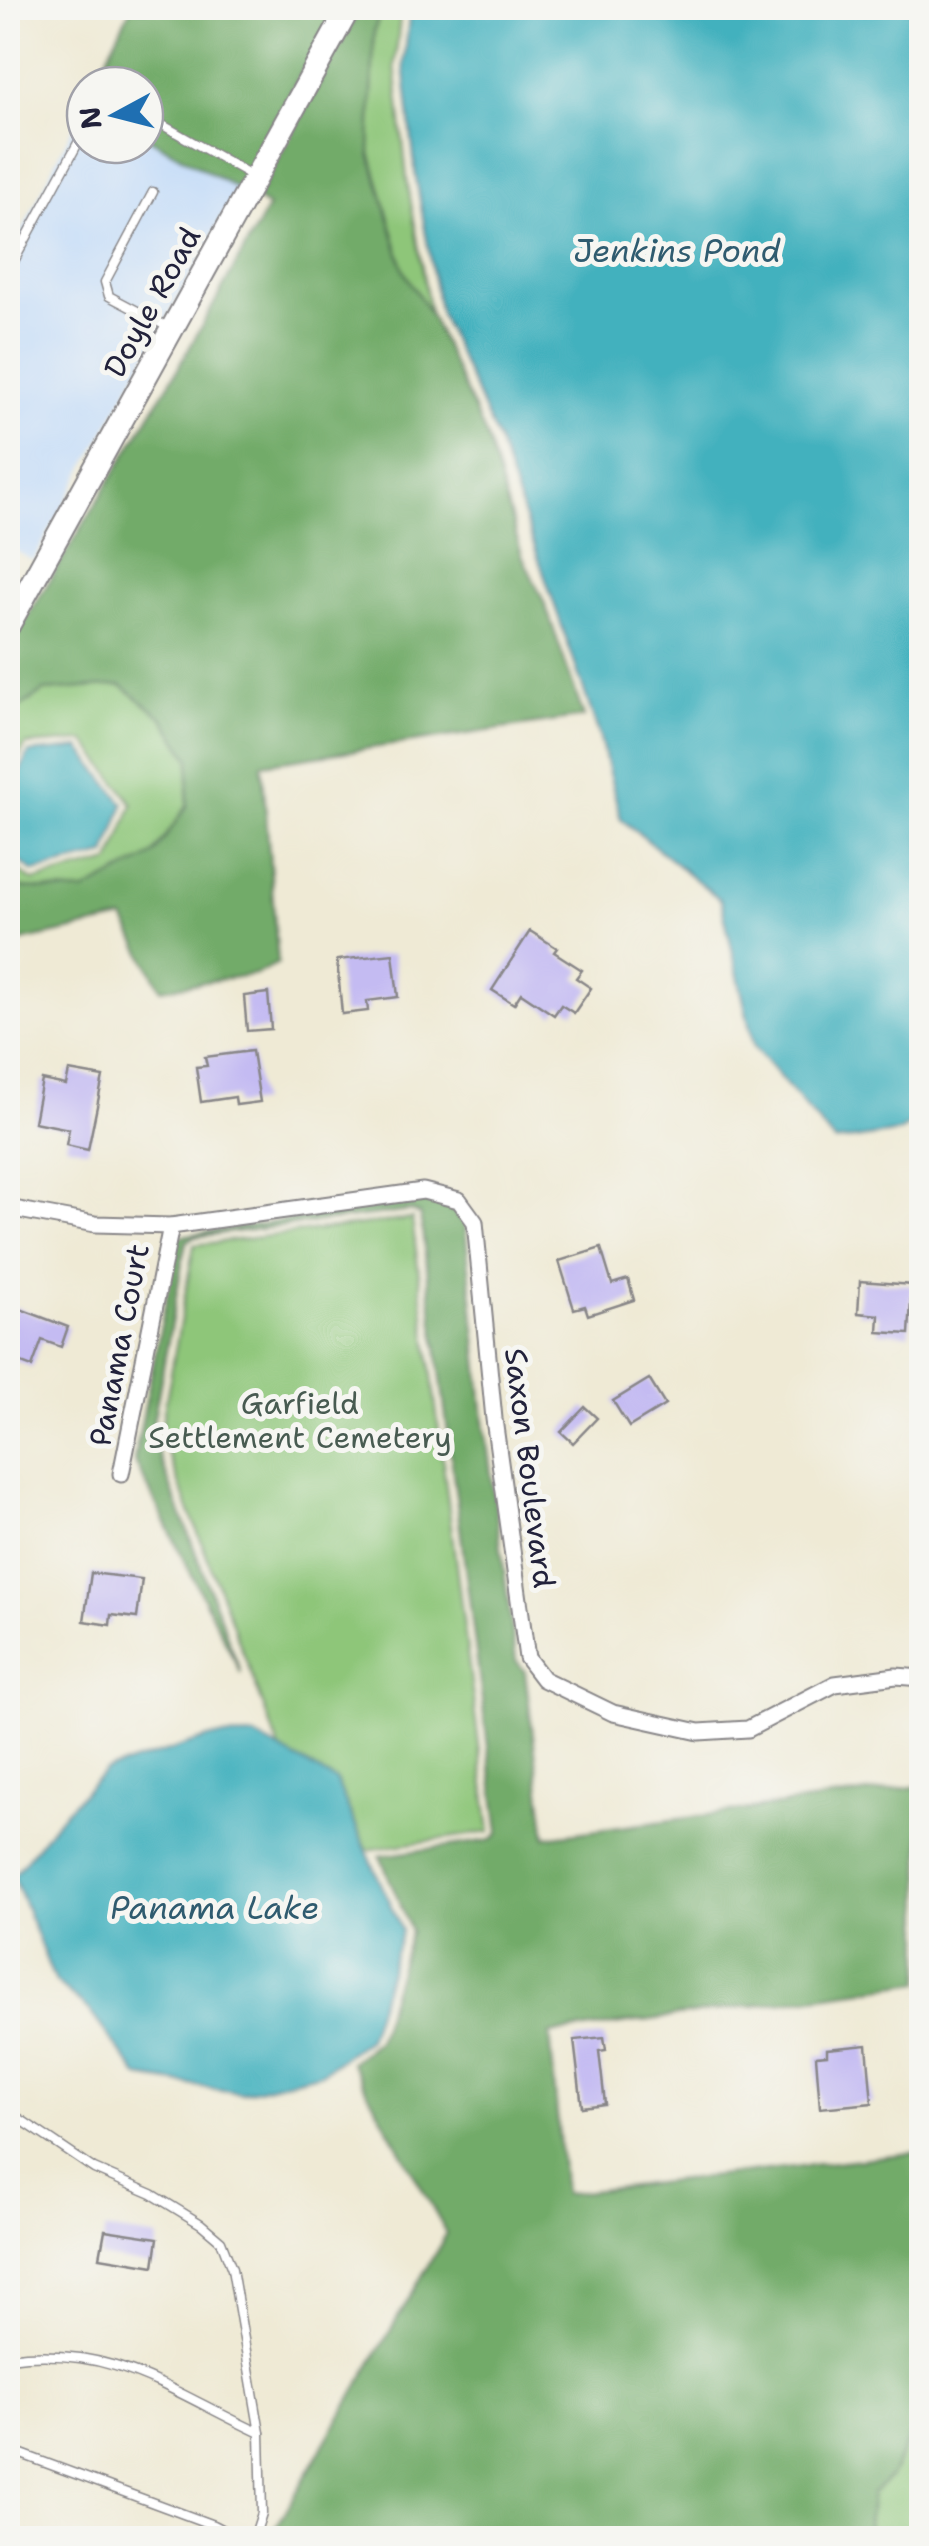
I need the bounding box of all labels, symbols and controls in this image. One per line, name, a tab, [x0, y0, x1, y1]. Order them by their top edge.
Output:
north arrow	[65, 65, 165, 165]
text: N	[70, 105, 110, 131]
street label: Doyle Road	[94, 219, 210, 385]
water label: Jenkins Pond	[573, 229, 781, 272]
street label: Panama Court	[79, 1240, 159, 1450]
street label: Saxon Boulevard	[495, 1346, 565, 1590]
park label: Garfield Settlement Cemetery	[148, 1383, 452, 1458]
water label: Panama Lake	[111, 1886, 319, 1929]

